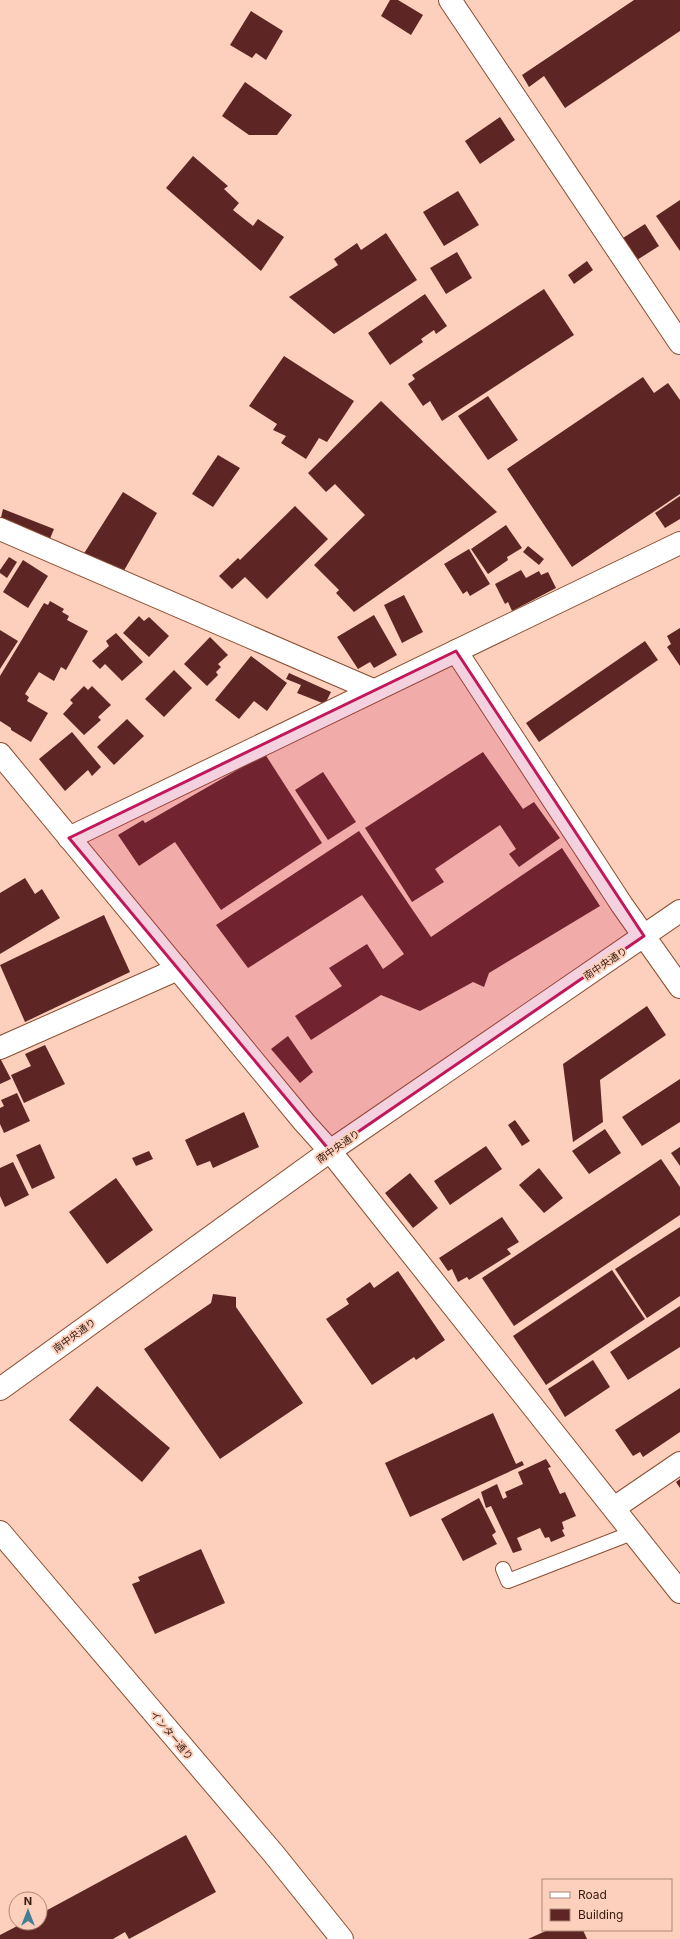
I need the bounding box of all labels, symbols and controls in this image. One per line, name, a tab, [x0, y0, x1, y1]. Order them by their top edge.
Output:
street label: 南中央通り	[581, 944, 629, 982]
street label: 南中央通り	[314, 1127, 362, 1165]
street label: 南中央通り	[50, 1315, 98, 1355]
street label: インター通り	[148, 1708, 196, 1762]
legend	[542, 1879, 672, 1931]
text: Road	[578, 1887, 607, 1902]
north arrow	[8, 1891, 48, 1931]
text: N	[24, 1894, 32, 1908]
text: Building	[578, 1907, 623, 1922]

